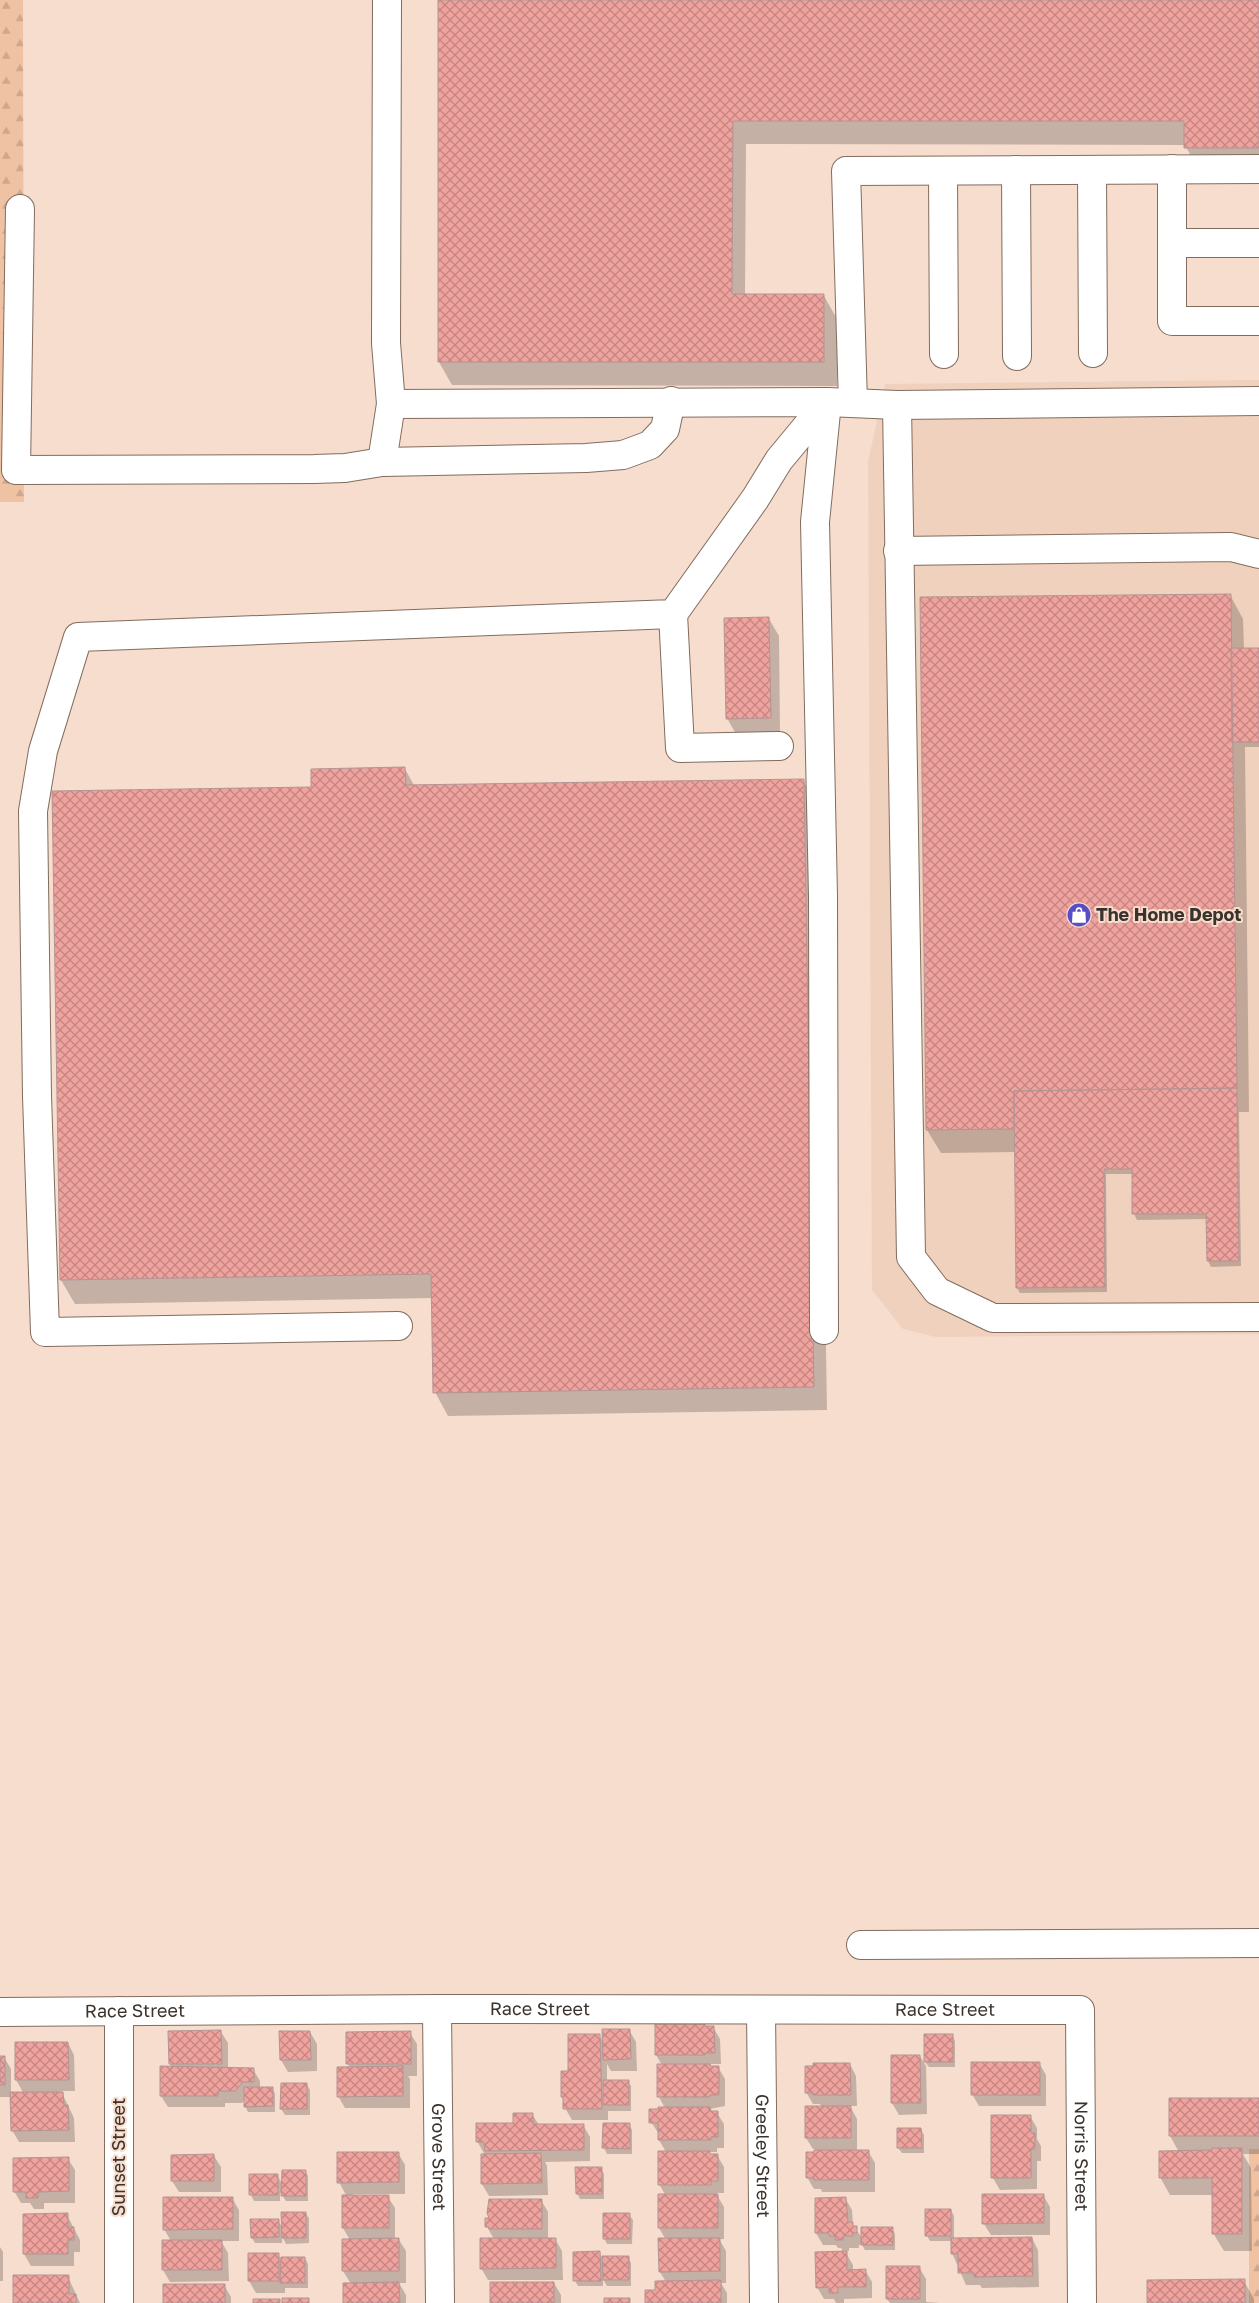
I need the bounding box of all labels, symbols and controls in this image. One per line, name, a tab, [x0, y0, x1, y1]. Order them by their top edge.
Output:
shop icon: The Home Depot	[1066, 902, 1092, 928]
place label: The Home Depot	[1096, 903, 1242, 925]
street label: Race Street	[490, 1997, 590, 2019]
street label: Race Street	[895, 1998, 995, 2020]
street label: Race Street	[85, 1999, 185, 2021]
street label: Greeley Street	[752, 2094, 775, 2218]
street label: Sunset Street	[107, 2098, 129, 2216]
street label: Norris Street	[1071, 2101, 1093, 2211]
street label: Grove Street	[428, 2103, 451, 2211]

